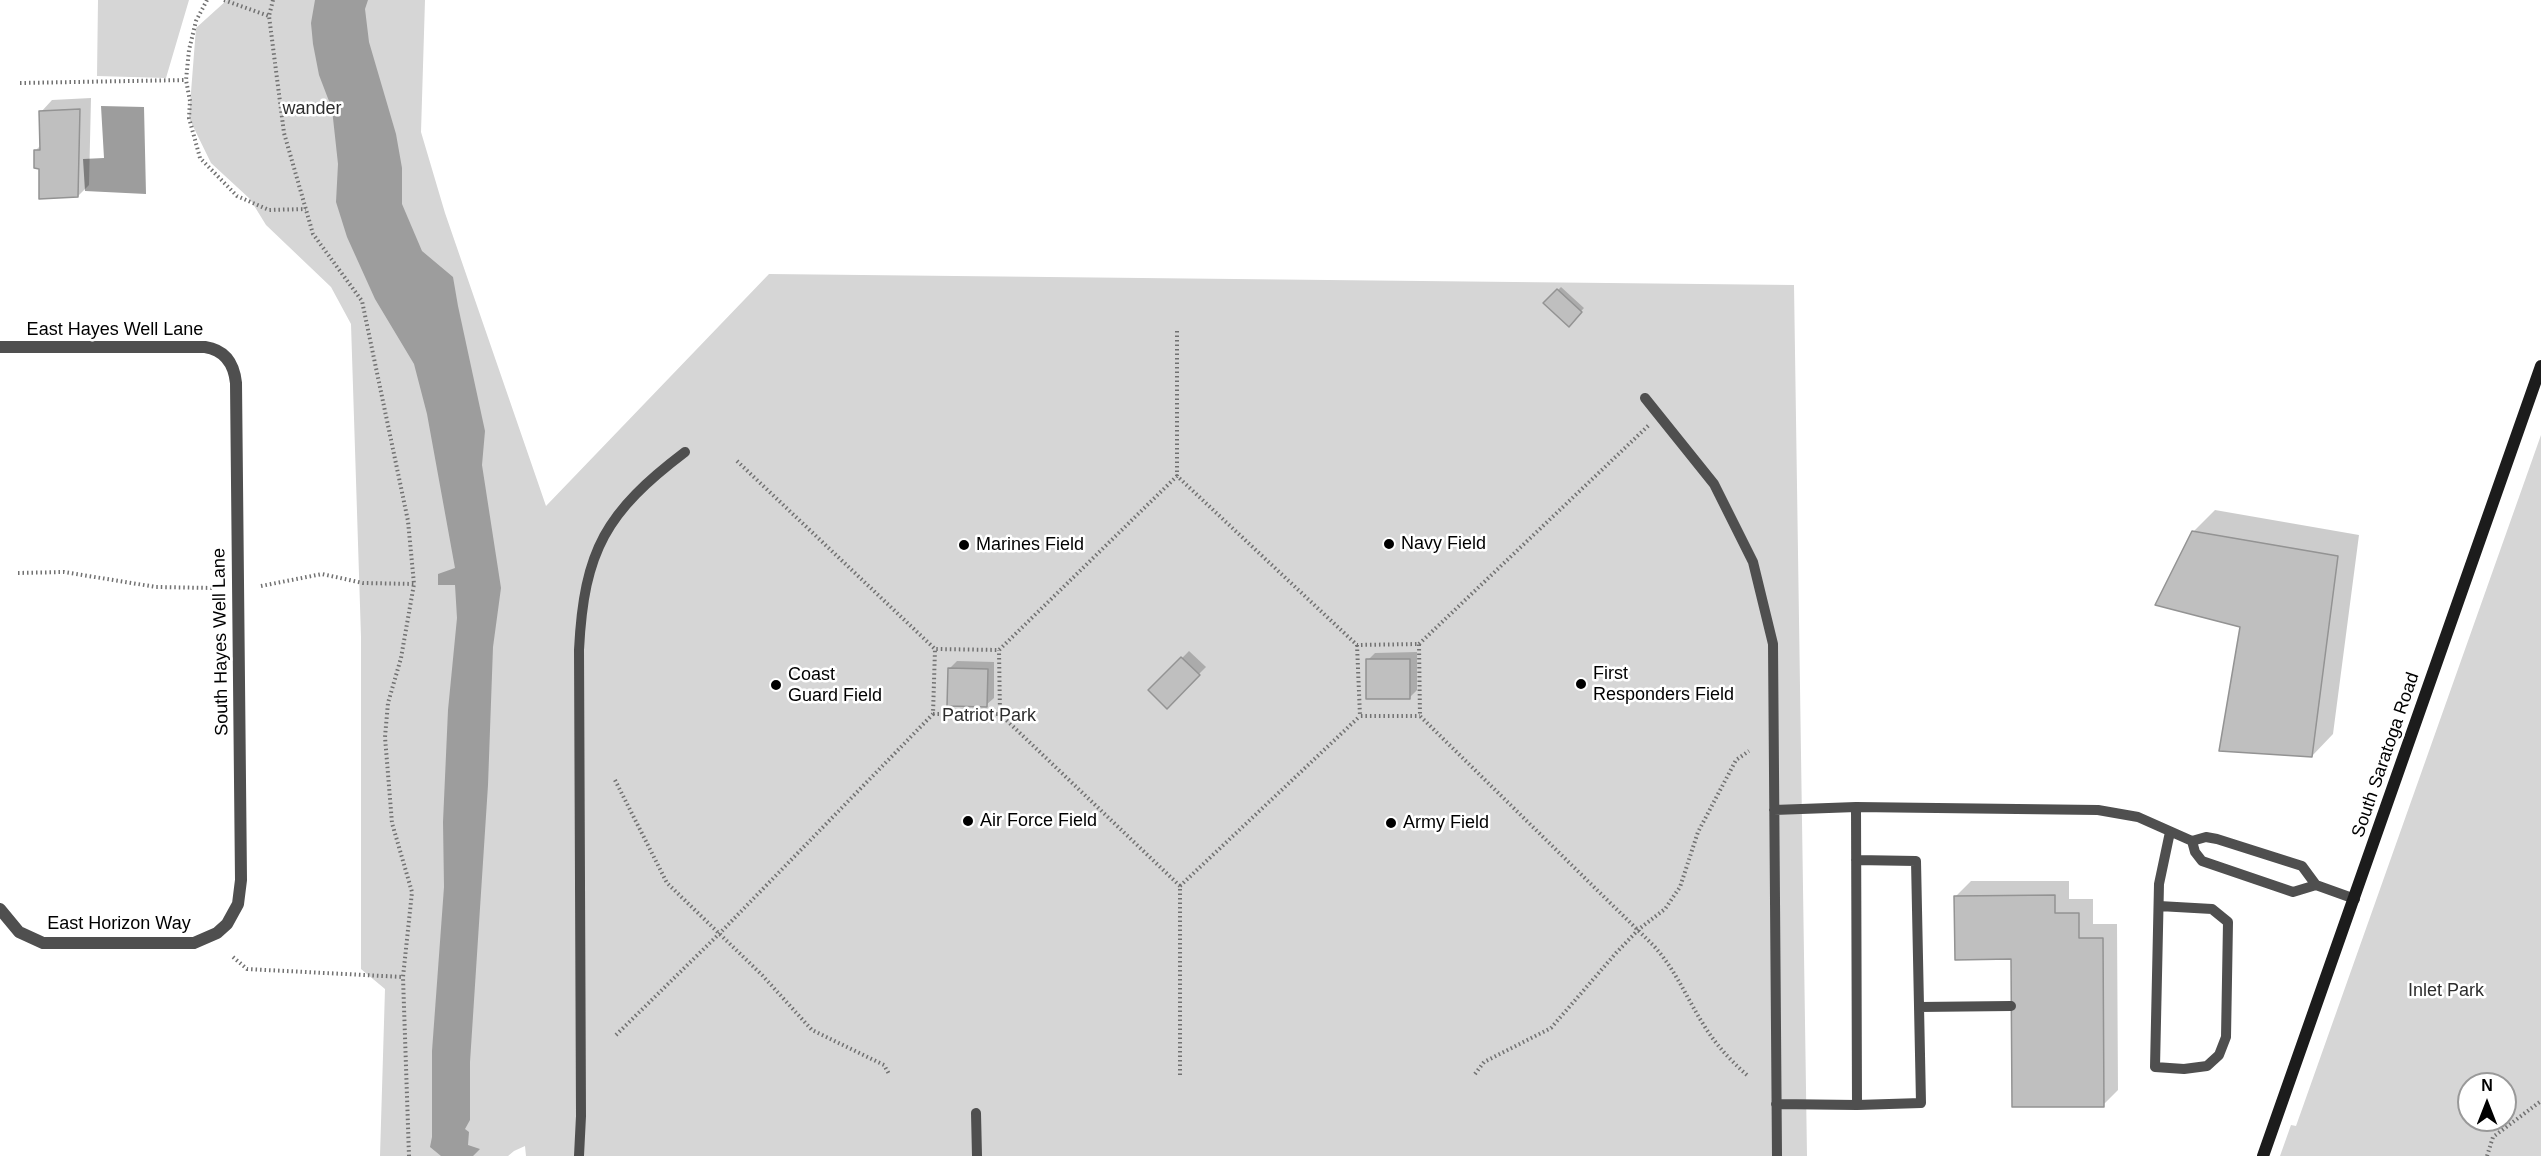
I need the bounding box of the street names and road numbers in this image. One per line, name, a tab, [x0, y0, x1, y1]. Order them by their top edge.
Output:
street label: East Hayes Well Lane	[27, 319, 203, 341]
street label: South Hayes Well Lane	[209, 548, 233, 736]
street label: South Saratoga Road	[2348, 670, 2424, 840]
street label: East Horizon Way	[47, 913, 191, 935]

